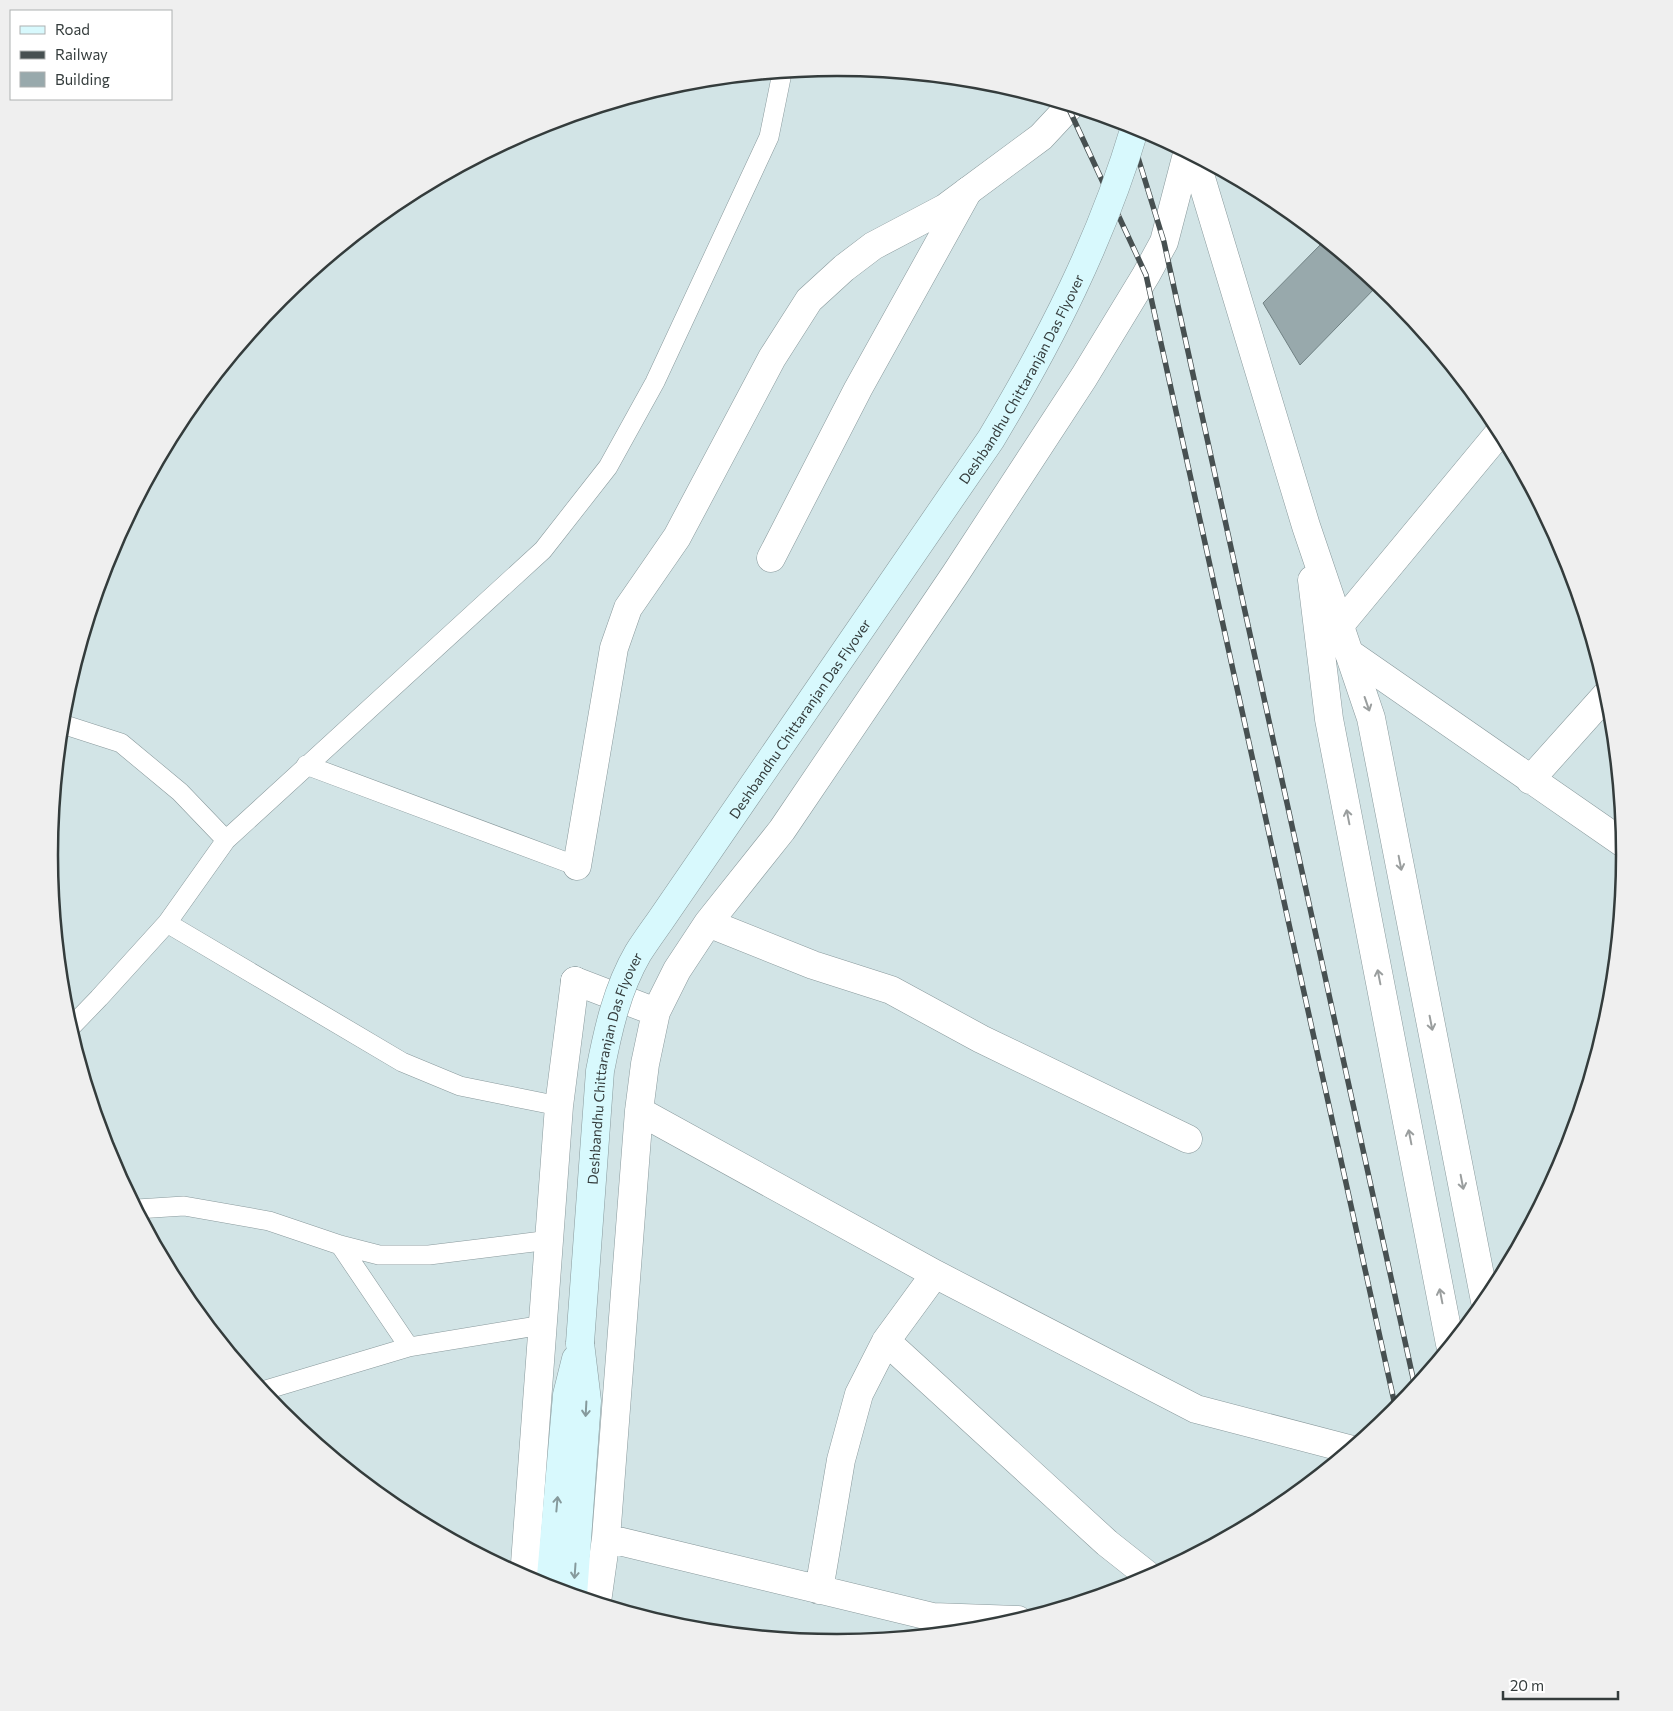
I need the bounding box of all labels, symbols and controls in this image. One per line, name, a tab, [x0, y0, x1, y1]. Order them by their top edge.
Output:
legend	[10, 10, 172, 100]
text: Road	[55, 20, 90, 38]
text: Railway	[55, 45, 108, 63]
text: Building	[55, 70, 110, 88]
street label: Deshbandhu Chittaranjan Das Flyover	[955, 271, 1087, 487]
street label: Deshbandhu Chittaranjan Das Flyover	[725, 615, 874, 821]
one-way arrow	[1362, 696, 1372, 712]
one-way arrow	[1343, 810, 1352, 826]
one-way arrow	[1395, 855, 1405, 871]
street label: Deshbandhu Chittaranjan Das Flyover	[583, 949, 645, 1185]
one-way arrow	[1374, 969, 1383, 985]
one-way arrow	[1426, 1014, 1436, 1030]
one-way arrow	[1404, 1129, 1414, 1145]
one-way arrow	[1457, 1174, 1467, 1190]
one-way arrow	[1435, 1288, 1445, 1304]
one-way arrow	[582, 1400, 591, 1416]
one-way arrow	[553, 1497, 562, 1513]
one-way arrow	[570, 1563, 579, 1579]
scale bar	[1503, 1668, 1618, 1700]
text: 20 m	[1510, 1676, 1544, 1694]

